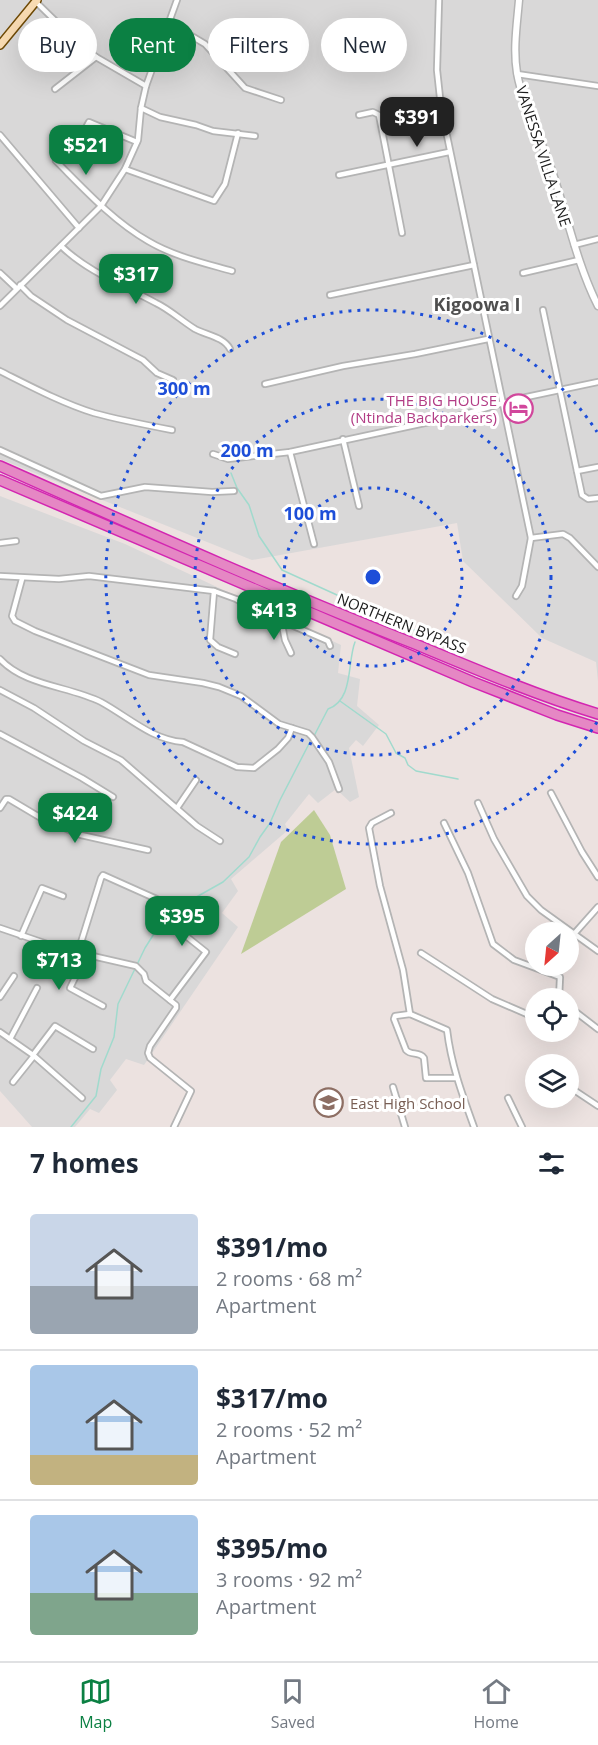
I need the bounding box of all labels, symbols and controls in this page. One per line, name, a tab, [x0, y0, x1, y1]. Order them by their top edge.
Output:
chip: Buy	[18, 18, 97, 72]
chip: Rent	[109, 18, 196, 72]
chip: Filters	[208, 18, 309, 72]
chip: New	[321, 18, 407, 72]
street label: VANESSA VILLA LANE	[512, 83, 576, 229]
pin: $391	[381, 97, 453, 148]
text: $391	[394, 103, 440, 130]
pin: $521	[50, 125, 122, 176]
text: $521	[63, 131, 109, 158]
pin: $317	[100, 254, 172, 305]
text: $317	[113, 260, 159, 287]
district label: Kigoowa I	[434, 292, 520, 316]
text: 300 m	[157, 376, 211, 400]
place label: THE BIG HOUSE (Ntinda Backparkers)	[351, 390, 497, 427]
hotel icon: THE BIG HOUSE (Ntinda Backparkers)	[502, 393, 534, 425]
text: 200 m	[220, 438, 274, 462]
text: 100 m	[283, 501, 337, 525]
centre of rings	[363, 567, 383, 587]
street label: NORTHERN BYPASS	[335, 588, 469, 658]
pin: $413	[238, 590, 310, 641]
text: $413	[251, 596, 297, 623]
pin: $424	[39, 793, 111, 844]
text: $424	[52, 799, 98, 826]
pin: $395	[146, 896, 218, 947]
text: $395	[159, 902, 205, 929]
north arrow	[525, 922, 579, 976]
map controls	[525, 922, 579, 1108]
pin: $713	[23, 940, 95, 991]
text: $713	[36, 946, 82, 973]
button: locate	[525, 988, 579, 1042]
button: layers	[525, 1054, 579, 1108]
school or university icon: East High School	[313, 1087, 345, 1119]
place label: East High School	[350, 1093, 466, 1113]
text: 7 homes	[30, 1145, 139, 1181]
icon: filters	[535, 1147, 568, 1180]
text: $391/mo	[216, 1229, 328, 1265]
icon: home	[78, 1238, 150, 1310]
text: 2 rooms · 68 m²	[216, 1265, 362, 1292]
text: Apartment	[216, 1292, 316, 1319]
text: $317/mo	[216, 1380, 328, 1416]
icon: home	[78, 1389, 150, 1461]
text: 2 rooms · 52 m²	[216, 1416, 362, 1443]
text: Apartment	[216, 1443, 316, 1470]
text: $395/mo	[216, 1530, 328, 1566]
icon: home	[78, 1539, 150, 1611]
text: 3 rooms · 92 m²	[216, 1566, 362, 1593]
text: Apartment	[216, 1593, 316, 1620]
tab: Map	[79, 1675, 112, 1733]
tab: Saved	[271, 1675, 315, 1733]
tab: Home	[474, 1675, 519, 1733]

